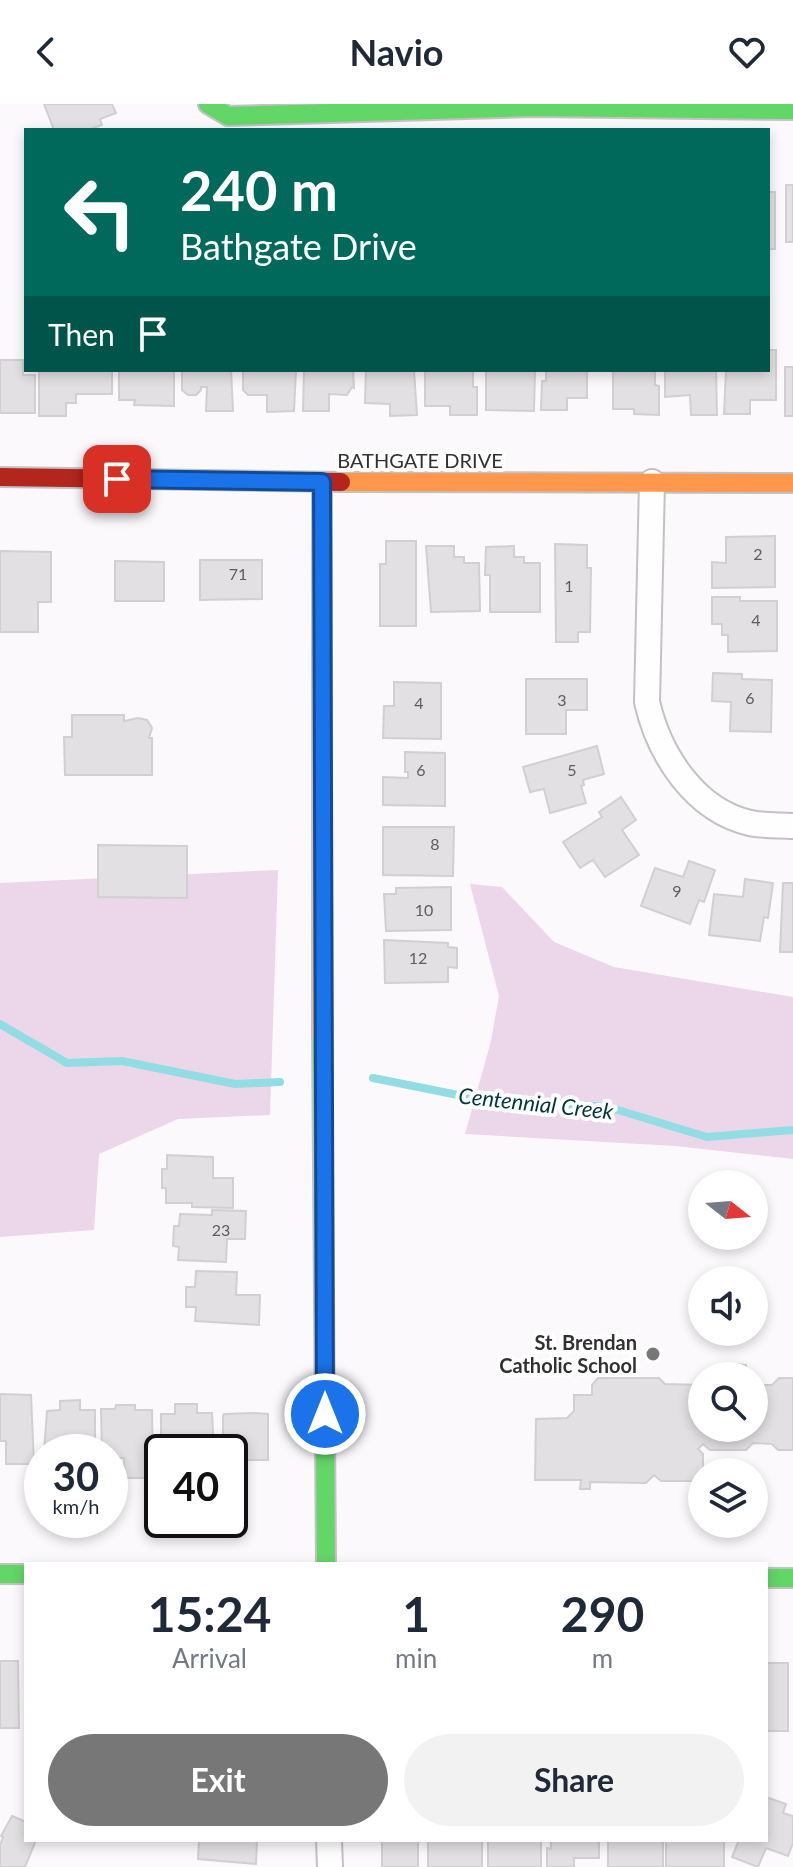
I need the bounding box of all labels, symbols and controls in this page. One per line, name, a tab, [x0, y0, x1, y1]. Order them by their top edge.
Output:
icon: back	[24, 30, 68, 74]
text: Navio	[350, 30, 443, 74]
icon: heart	[725, 30, 769, 74]
text: 240 m	[180, 156, 338, 223]
icon: left	[48, 160, 152, 264]
text: Bathgate Drive	[180, 224, 417, 268]
icon: arrive	[131, 312, 175, 356]
text: Then	[48, 316, 115, 352]
pin	[83, 445, 151, 513]
street label: BATHGATE DRIVE	[337, 448, 503, 472]
icon: arrive	[95, 457, 139, 501]
house number: 2	[753, 544, 763, 563]
house number: 71	[229, 564, 247, 583]
house number: 1	[564, 576, 574, 595]
house number: 4	[751, 610, 761, 629]
house number: 6	[745, 688, 755, 707]
house number: 3	[557, 690, 567, 709]
house number: 4	[414, 693, 424, 712]
house number: 6	[416, 760, 426, 779]
house number: 5	[567, 760, 577, 779]
house number: 8	[430, 834, 440, 853]
house number: 9	[672, 881, 682, 900]
house number: 10	[415, 900, 433, 919]
house number: 12	[409, 948, 427, 967]
water label: Centennial Creek	[457, 1081, 615, 1125]
north arrow	[688, 1170, 768, 1250]
map controls	[688, 1170, 768, 1538]
house number: 23	[212, 1220, 230, 1239]
button: sound	[688, 1266, 768, 1346]
place label: St. Brendan Catholic School	[499, 1330, 637, 1377]
marker: St. Brendan Catholic School	[644, 1345, 662, 1363]
button: search	[688, 1362, 768, 1442]
position arrow	[283, 1372, 367, 1456]
speed limit sign: 40	[144, 1434, 248, 1538]
text: 30	[53, 1452, 99, 1500]
button: layers	[688, 1458, 768, 1538]
text: km/h	[53, 1494, 99, 1518]
text: 15:24	[148, 1585, 271, 1642]
text: 1	[402, 1585, 430, 1642]
text: 290	[561, 1585, 644, 1642]
text: Arrival	[172, 1642, 247, 1674]
text: min	[395, 1642, 437, 1674]
text: m	[592, 1642, 613, 1674]
button: Exit	[48, 1734, 388, 1826]
button: Share	[404, 1734, 744, 1826]

